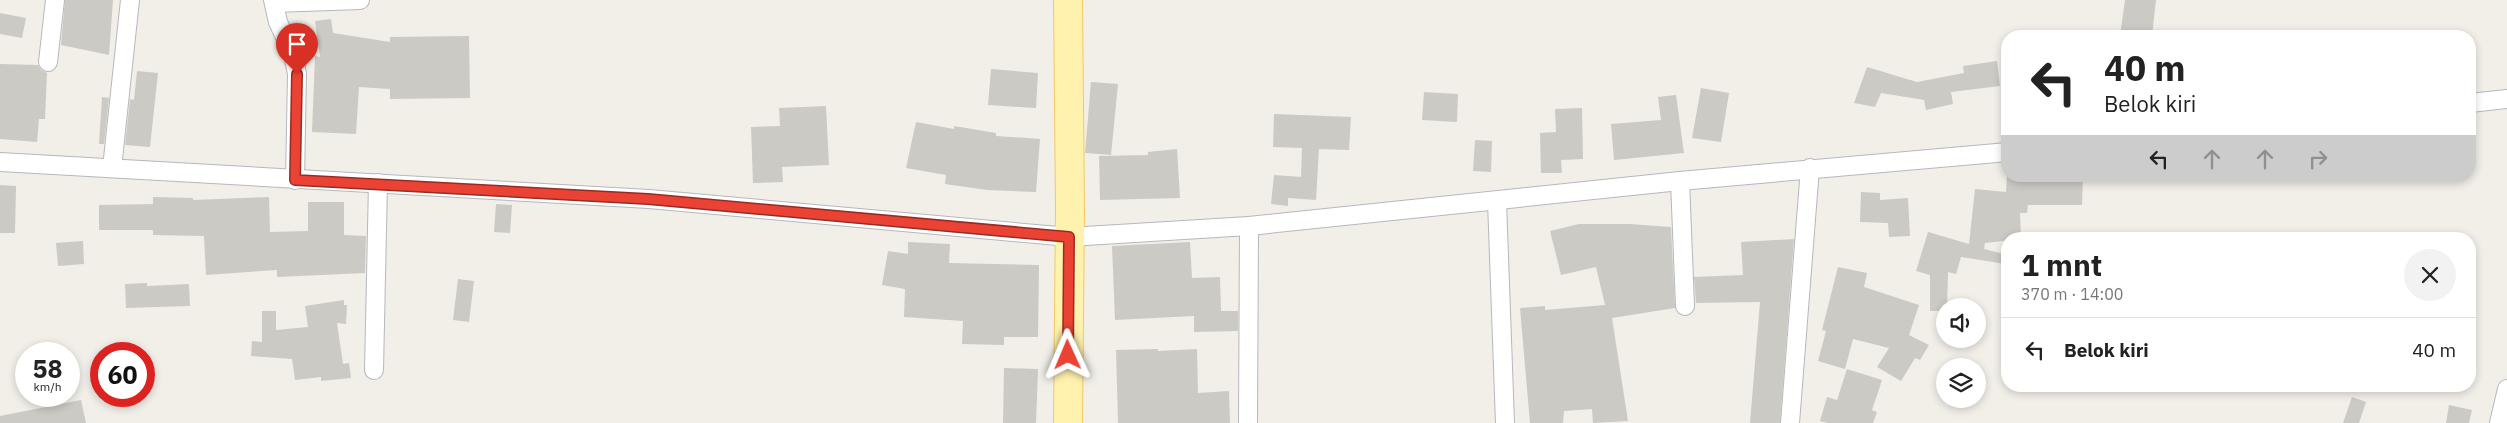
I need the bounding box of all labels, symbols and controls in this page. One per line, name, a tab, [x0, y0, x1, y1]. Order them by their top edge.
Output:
pin	[276, 23, 318, 74]
icon: arrive	[283, 30, 311, 58]
text: 40 m	[2104, 45, 2186, 91]
icon: left	[2021, 50, 2086, 115]
text: Belok kiri	[2104, 89, 2196, 118]
icon: left	[2145, 145, 2173, 173]
icon: ahead	[2198, 145, 2226, 173]
icon: ahead	[2251, 145, 2279, 173]
icon: right	[2304, 145, 2332, 173]
text: 1 mnt	[2021, 245, 2102, 284]
button: close	[2404, 249, 2456, 301]
text: 370 m · 14:00	[2021, 284, 2123, 304]
map controls	[1936, 298, 1986, 408]
button: sound	[1936, 298, 1986, 348]
position arrow	[1041, 328, 1093, 380]
icon: left	[2021, 336, 2049, 364]
text: Belok kiri	[2064, 338, 2149, 362]
text: 40 m	[2412, 338, 2456, 362]
speed limit sign: 60	[90, 342, 155, 407]
text: 58	[32, 352, 63, 385]
button: layers	[1936, 358, 1986, 408]
text: km/h	[33, 379, 62, 394]

